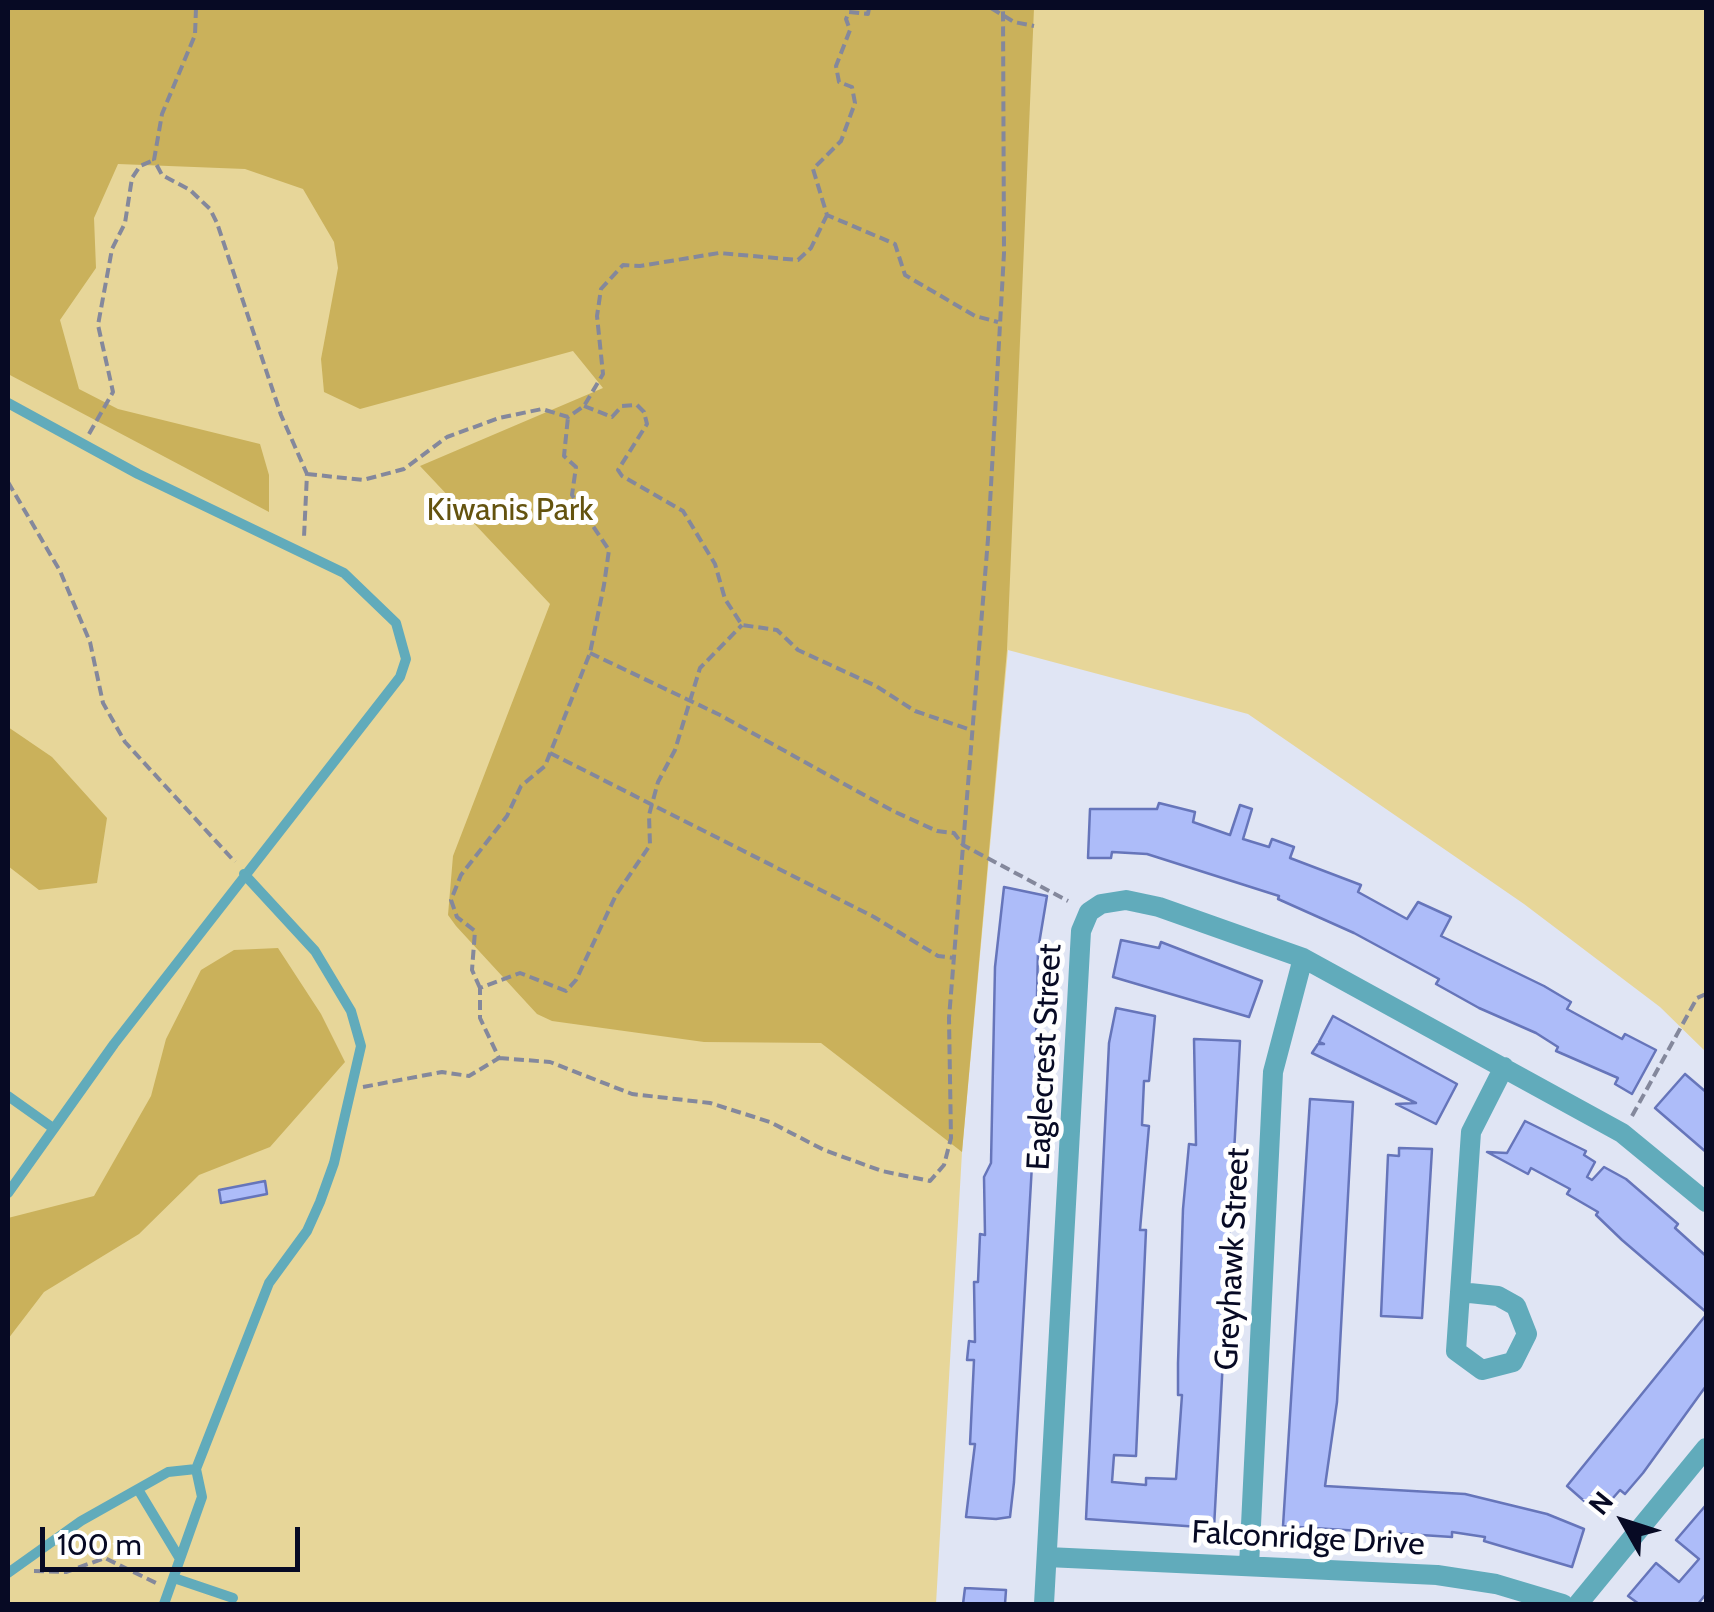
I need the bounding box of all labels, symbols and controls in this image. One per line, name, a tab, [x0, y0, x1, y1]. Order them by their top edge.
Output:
park label: Kiwanis Park	[427, 492, 593, 530]
street label: Eaglecrest Street	[1020, 943, 1070, 1171]
street label: Greyhawk Street	[1208, 1147, 1258, 1371]
north arrow	[1574, 1472, 1674, 1572]
text: N	[1581, 1485, 1620, 1522]
scale bar	[45, 1507, 305, 1569]
street label: Falconridge Drive	[1190, 1514, 1426, 1564]
text: 100 m	[57, 1526, 142, 1563]

